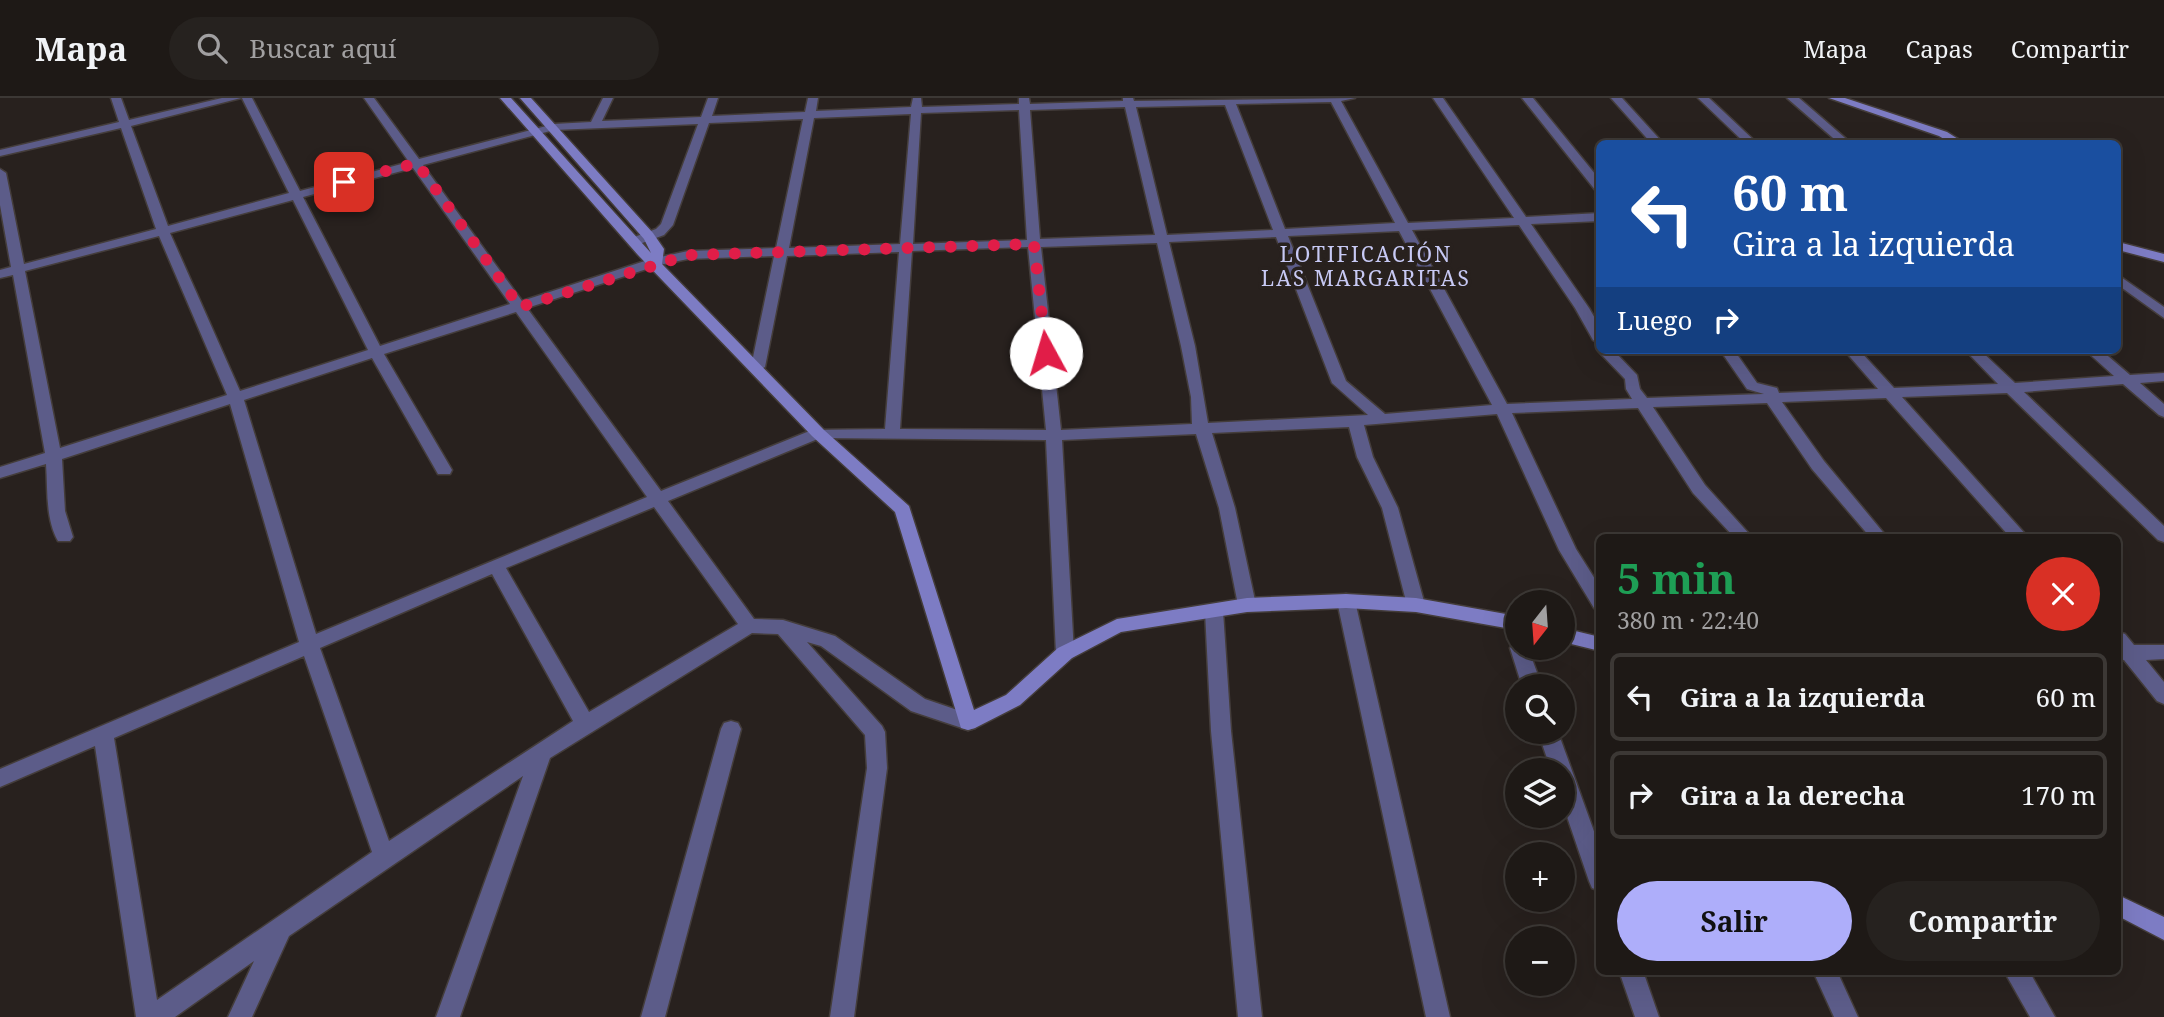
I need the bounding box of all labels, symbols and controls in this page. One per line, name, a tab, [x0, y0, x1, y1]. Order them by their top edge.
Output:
search box	[169, 17, 659, 80]
text: Mapa	[35, 26, 127, 71]
icon: search	[193, 29, 231, 67]
text: Buscar aquí	[249, 30, 396, 66]
text: Mapa	[1803, 32, 1867, 65]
text: Capas	[1905, 32, 1973, 65]
text: Compartir	[2011, 32, 2129, 65]
pin	[314, 152, 374, 212]
text: 60 m	[1732, 159, 1848, 225]
icon: arrive	[325, 163, 363, 201]
icon: left	[1617, 168, 1708, 259]
text: Gira a la izquierda	[1732, 222, 2015, 265]
district label: LOTIFICACIÓN LAS MARGARITAS	[1261, 240, 1471, 292]
icon: right	[1707, 301, 1745, 339]
text: Luego	[1617, 302, 1693, 338]
position arrow	[1009, 316, 1083, 390]
text: 5 min	[1617, 549, 1736, 606]
button: close	[2026, 557, 2100, 631]
north arrow	[1505, 590, 1575, 660]
map controls	[1505, 590, 1575, 996]
text: 380 m · 22:40	[1617, 604, 1759, 636]
button: search	[1505, 674, 1575, 744]
icon: left	[1621, 678, 1659, 716]
text: Gira a la izquierda	[1680, 679, 1926, 715]
text: 60 m	[2036, 679, 2096, 715]
button: layers	[1505, 758, 1575, 828]
icon: right	[1621, 776, 1659, 814]
text: Gira a la derecha	[1680, 777, 1905, 813]
text: 170 m	[2021, 777, 2096, 813]
button: +	[1505, 842, 1575, 912]
button: Salir	[1617, 881, 1852, 961]
button: Compartir	[1866, 881, 2100, 961]
button: −	[1505, 926, 1575, 996]

